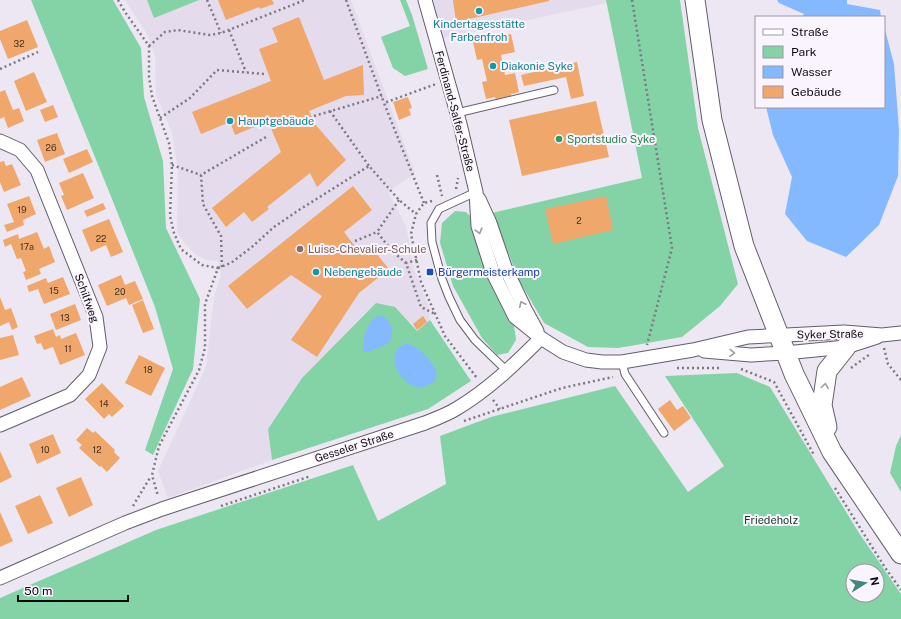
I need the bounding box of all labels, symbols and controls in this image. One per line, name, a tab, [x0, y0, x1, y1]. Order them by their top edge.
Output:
marker: Kindertagesstätte Farbenfroh	[474, 6, 484, 16]
legend	[755, 16, 885, 108]
place label: Kindertagesstätte Farbenfroh	[433, 18, 525, 43]
text: Straße	[791, 25, 829, 39]
house number: 32	[13, 38, 25, 49]
text: Park	[791, 45, 817, 59]
street label: Ferdinand-Salfer-Straße	[433, 49, 477, 173]
place label: Diakonie Syke	[501, 60, 573, 72]
marker: Diakonie Syke	[488, 61, 498, 71]
text: Wasser	[791, 65, 832, 79]
text: Gebäude	[791, 85, 841, 99]
place label: Hauptgebäude	[238, 115, 314, 127]
marker: Hauptgebäude	[225, 116, 235, 126]
place label: Sportstudio Syke	[567, 133, 655, 145]
marker: Sportstudio Syke	[554, 134, 564, 144]
house number: 26	[46, 142, 57, 153]
house number: 19	[17, 204, 27, 215]
house number: 2	[576, 215, 582, 226]
one-way arrow	[475, 227, 483, 234]
house number: 22	[96, 233, 106, 244]
house number: 17a	[20, 241, 34, 252]
place label: Luise-Chevalier-Schule	[308, 243, 426, 255]
marker: Luise-Chevalier-Schule	[295, 244, 305, 254]
place label: Nebengebäude	[324, 266, 402, 278]
place label: Bürgermeisterkamp	[438, 266, 540, 278]
marker: Nebengebäude	[311, 267, 321, 277]
marker: Bürgermeisterkamp	[425, 267, 435, 277]
street label: Schilfweg	[73, 272, 101, 324]
house number: 15	[49, 285, 59, 296]
house number: 20	[115, 286, 126, 297]
one-way arrow	[519, 301, 527, 309]
house number: 13	[60, 312, 70, 323]
street label: Syker Straße	[797, 327, 863, 341]
house number: 11	[64, 343, 72, 354]
one-way arrow	[729, 349, 735, 358]
house number: 18	[143, 364, 153, 375]
one-way arrow	[820, 383, 829, 389]
house number: 14	[99, 398, 109, 409]
street label: Gesseler Straße	[313, 428, 395, 464]
house number: 10	[40, 444, 50, 455]
house number: 12	[92, 444, 102, 455]
park label: Friedeholz	[744, 514, 798, 526]
north arrow	[845, 563, 885, 603]
text: N	[868, 576, 882, 586]
scale bar	[18, 577, 128, 603]
text: 50 m	[24, 584, 52, 598]

